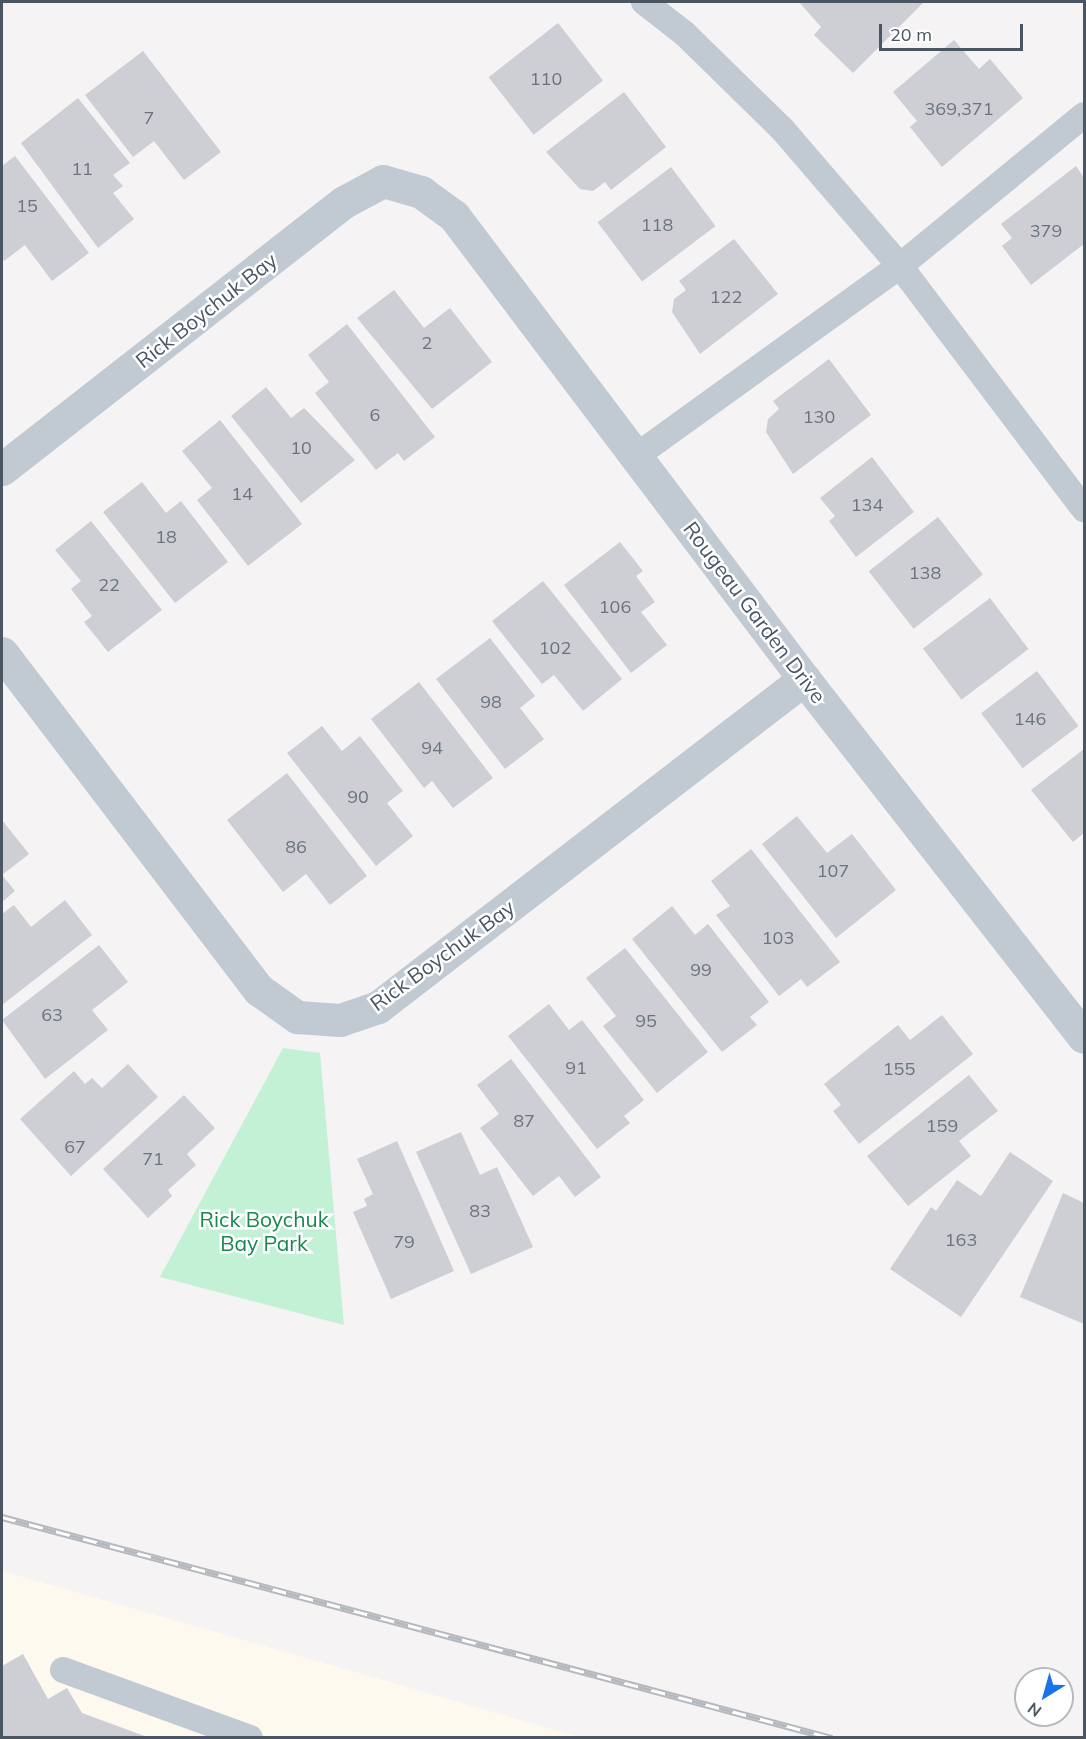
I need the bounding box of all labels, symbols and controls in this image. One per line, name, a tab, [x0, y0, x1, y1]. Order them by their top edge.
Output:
scale bar	[882, 12, 1026, 50]
text: 20 m	[890, 23, 932, 46]
house number: 110	[530, 68, 562, 90]
house number: 369,371	[925, 98, 993, 120]
house number: 7	[144, 107, 154, 129]
house number: 11	[71, 158, 93, 180]
house number: 15	[16, 195, 38, 217]
house number: 118	[641, 214, 673, 236]
house number: 379	[1030, 220, 1062, 242]
street label: Rick Boychuk Bay	[130, 247, 282, 373]
house number: 122	[710, 286, 742, 308]
house number: 2	[422, 332, 432, 354]
house number: 6	[370, 404, 380, 426]
house number: 130	[803, 406, 835, 428]
house number: 10	[290, 437, 312, 459]
house number: 14	[231, 483, 253, 505]
house number: 134	[851, 494, 883, 516]
street label: Rougeau Garden Drive	[679, 516, 831, 708]
house number: 18	[155, 526, 177, 548]
house number: 138	[909, 562, 941, 584]
house number: 22	[98, 574, 120, 596]
house number: 106	[599, 596, 631, 618]
house number: 102	[539, 637, 571, 659]
house number: 98	[480, 691, 502, 713]
house number: 146	[1014, 708, 1046, 730]
house number: 94	[421, 737, 443, 759]
house number: 90	[347, 786, 369, 808]
house number: 86	[285, 836, 307, 858]
house number: 107	[817, 860, 849, 882]
street label: Rick Boychuk Bay	[365, 894, 519, 1016]
house number: 103	[762, 927, 794, 949]
house number: 99	[690, 959, 712, 981]
house number: 63	[41, 1004, 63, 1026]
house number: 95	[635, 1010, 657, 1032]
house number: 91	[565, 1057, 587, 1079]
house number: 155	[883, 1058, 915, 1080]
house number: 87	[513, 1110, 535, 1132]
house number: 159	[926, 1115, 958, 1137]
house number: 67	[64, 1136, 86, 1158]
house number: 71	[142, 1148, 164, 1170]
house number: 83	[469, 1200, 491, 1222]
park label: Rick Boychuk Bay Park	[200, 1206, 328, 1256]
house number: 163	[945, 1229, 977, 1251]
house number: 79	[393, 1231, 415, 1253]
north arrow	[1014, 1667, 1074, 1727]
text: N	[1024, 1698, 1045, 1721]

